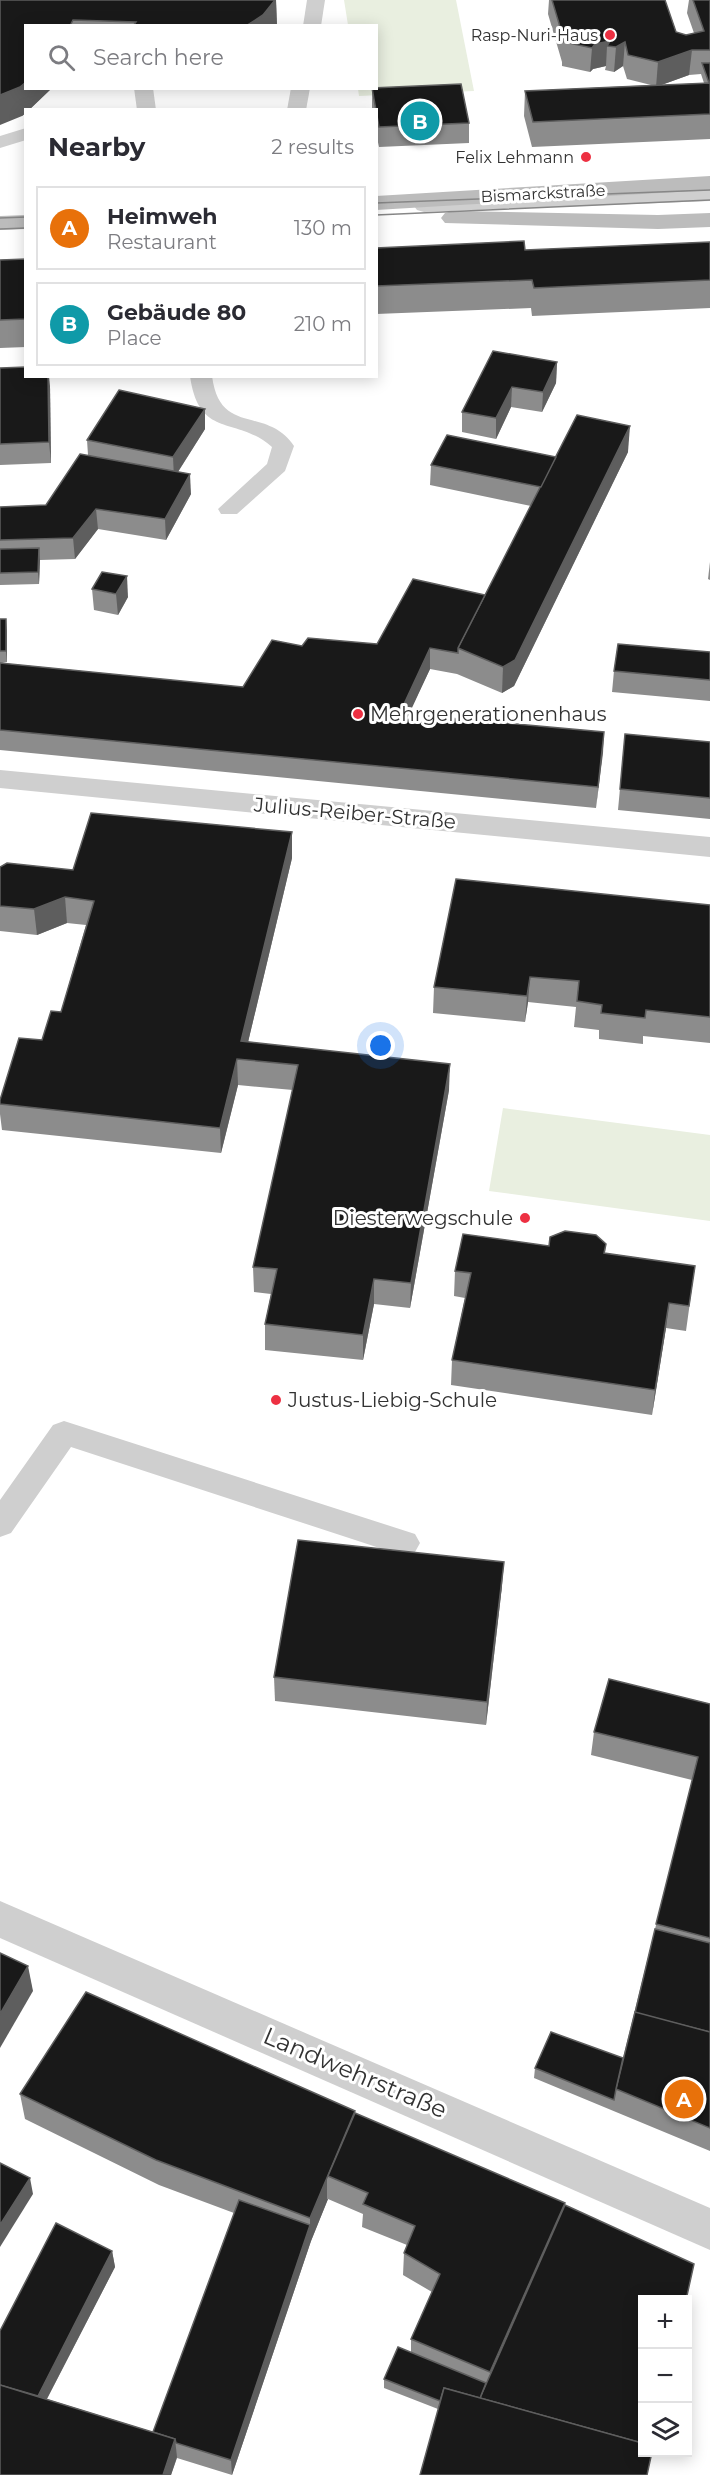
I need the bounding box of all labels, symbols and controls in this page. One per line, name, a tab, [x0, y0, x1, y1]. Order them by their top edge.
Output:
search box	[24, 24, 378, 90]
place label: Rasp-Nuri-Haus	[471, 26, 598, 45]
marker: Rasp-Nuri-Haus	[603, 28, 617, 42]
icon: search	[45, 41, 78, 74]
text: Search here	[93, 44, 224, 71]
pin: B	[400, 98, 440, 144]
text: Nearby	[48, 131, 145, 163]
text: 2 results	[271, 135, 354, 159]
place label: Felix Lehmann	[455, 148, 574, 167]
marker: Felix Lehmann	[579, 150, 593, 164]
street label: Bismarckstraße	[480, 181, 606, 206]
text: Heimweh	[107, 203, 218, 230]
text: A	[62, 216, 77, 240]
text: 130 m	[294, 216, 352, 240]
text: Restaurant	[107, 230, 217, 254]
text: Gebäude 80	[107, 299, 246, 326]
text: B	[62, 312, 77, 336]
text: 210 m	[294, 312, 352, 336]
text: Place	[107, 326, 162, 350]
place label: Mehrgenerationenhaus	[370, 702, 607, 726]
marker: Mehrgenerationenhaus	[351, 707, 365, 721]
street label: Julius-Reiber-Straße	[252, 792, 457, 834]
your location	[366, 1031, 395, 1060]
place label: Diesterwegschule	[333, 1206, 513, 1230]
marker: Diesterwegschule	[518, 1211, 532, 1225]
place label: Justus-Liebig-Schule	[287, 1388, 497, 1412]
marker: Justus-Liebig-Schule	[269, 1393, 283, 1407]
street label: Landwehrstraße	[259, 2021, 451, 2124]
pin: A	[664, 2076, 704, 2122]
map controls	[638, 2295, 692, 2457]
button: +	[638, 2295, 692, 2349]
button: −	[638, 2349, 692, 2403]
button: layers	[638, 2403, 692, 2457]

